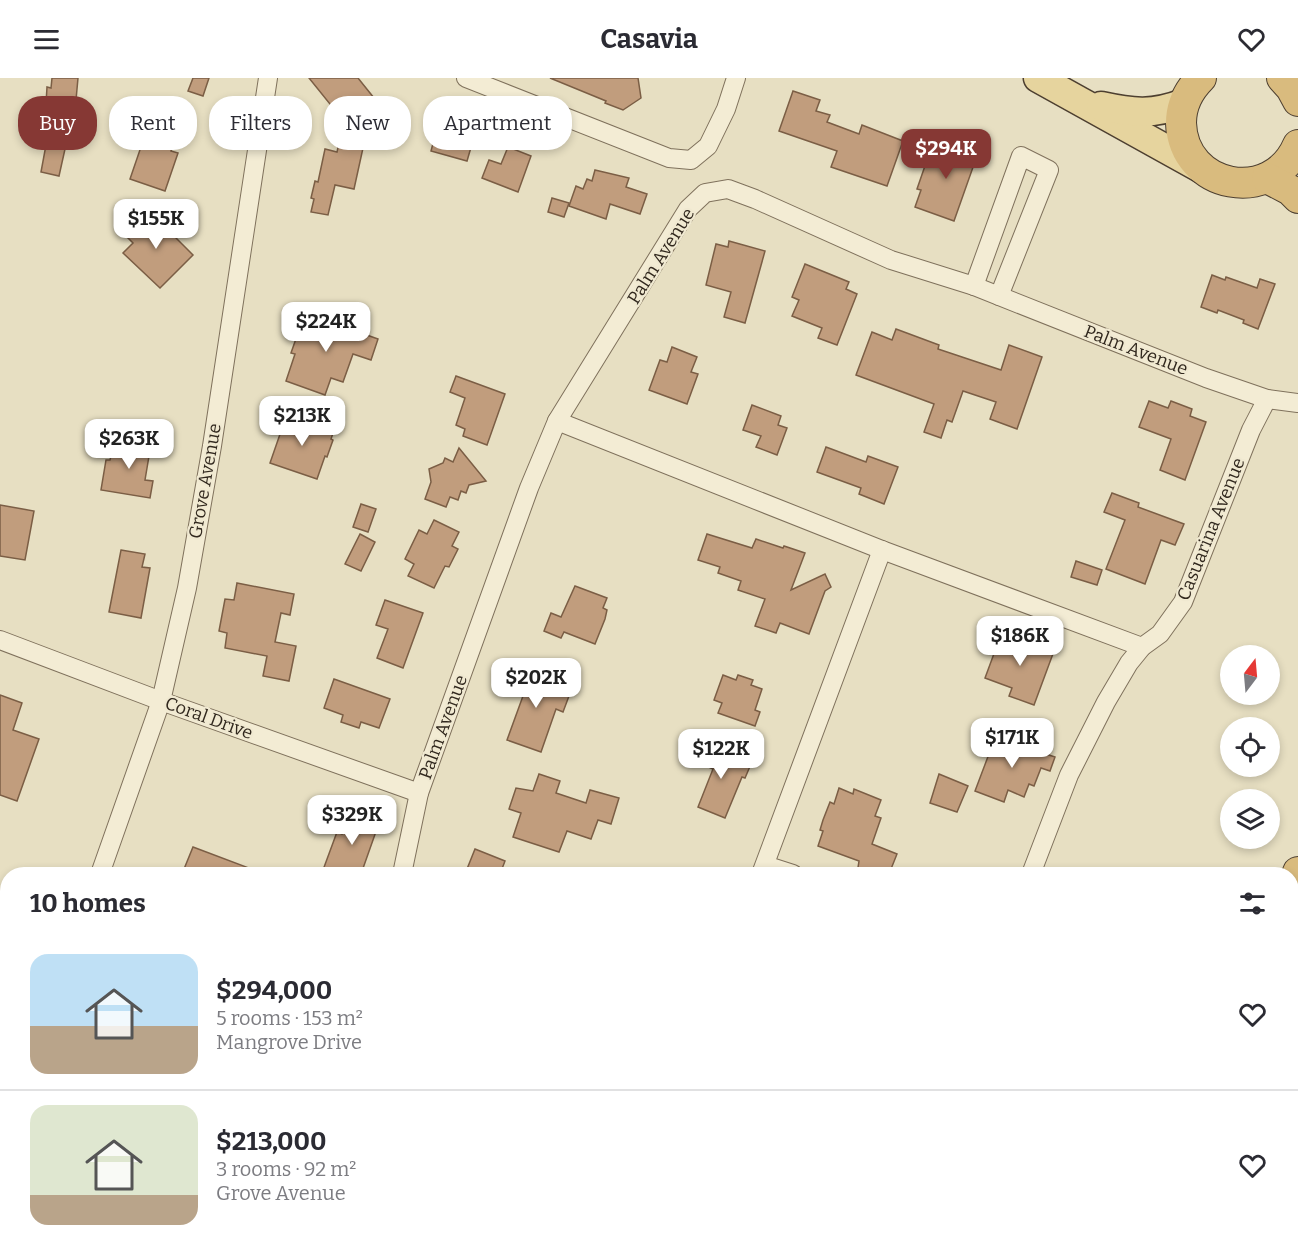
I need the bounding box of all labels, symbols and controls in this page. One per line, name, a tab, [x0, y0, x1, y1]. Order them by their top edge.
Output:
icon: menu	[30, 23, 63, 56]
text: Casavia	[600, 23, 698, 55]
icon: heart	[1235, 23, 1268, 56]
chip: Buy	[18, 96, 97, 150]
chip: Rent	[109, 96, 197, 150]
chip: Filters	[209, 96, 312, 150]
chip: New	[324, 96, 411, 150]
chip: Apartment	[423, 96, 572, 150]
pin: $294K	[904, 129, 988, 180]
text: $294K	[915, 136, 977, 160]
pin: $155K	[114, 199, 198, 250]
street label: Palm Avenue	[623, 204, 699, 308]
text: $155K	[128, 206, 184, 230]
pin: $224K	[284, 302, 368, 353]
text: $224K	[295, 309, 357, 333]
street label: Palm Avenue	[1081, 320, 1191, 380]
pin: $213K	[260, 396, 344, 447]
text: $213K	[273, 403, 331, 427]
pin: $263K	[87, 419, 171, 470]
street label: Grove Avenue	[184, 422, 226, 540]
text: $263K	[99, 426, 159, 450]
street label: Casuarina Avenue	[1172, 454, 1250, 604]
pin: $186K	[978, 616, 1062, 667]
text: $186K	[991, 623, 1049, 647]
north arrow	[1220, 645, 1280, 705]
map controls	[1220, 645, 1280, 849]
pin: $202K	[494, 658, 578, 709]
text: $202K	[505, 665, 567, 689]
street label: Palm Avenue	[414, 672, 472, 782]
street label: Coral Drive	[162, 692, 256, 744]
button: locate	[1220, 717, 1280, 777]
pin: $171K	[970, 718, 1054, 769]
text: $171K	[985, 725, 1039, 749]
pin: $122K	[679, 729, 763, 780]
text: $122K	[692, 736, 750, 760]
button: layers	[1220, 789, 1280, 849]
pin: $329K	[310, 795, 394, 846]
text: $329K	[321, 802, 383, 826]
icon: filters	[1236, 887, 1269, 920]
text: 10 homes	[30, 888, 146, 919]
text: $294,000	[216, 975, 332, 1006]
icon: home	[78, 978, 150, 1050]
icon: heart	[1236, 998, 1269, 1031]
text: 5 rooms · 153 m²	[216, 1006, 363, 1030]
text: Mangrove Drive	[216, 1030, 362, 1054]
text: $213,000	[216, 1126, 326, 1157]
icon: home	[78, 1129, 150, 1201]
icon: heart	[1236, 1149, 1269, 1182]
text: 3 rooms · 92 m²	[216, 1157, 356, 1181]
text: Grove Avenue	[216, 1181, 346, 1205]

